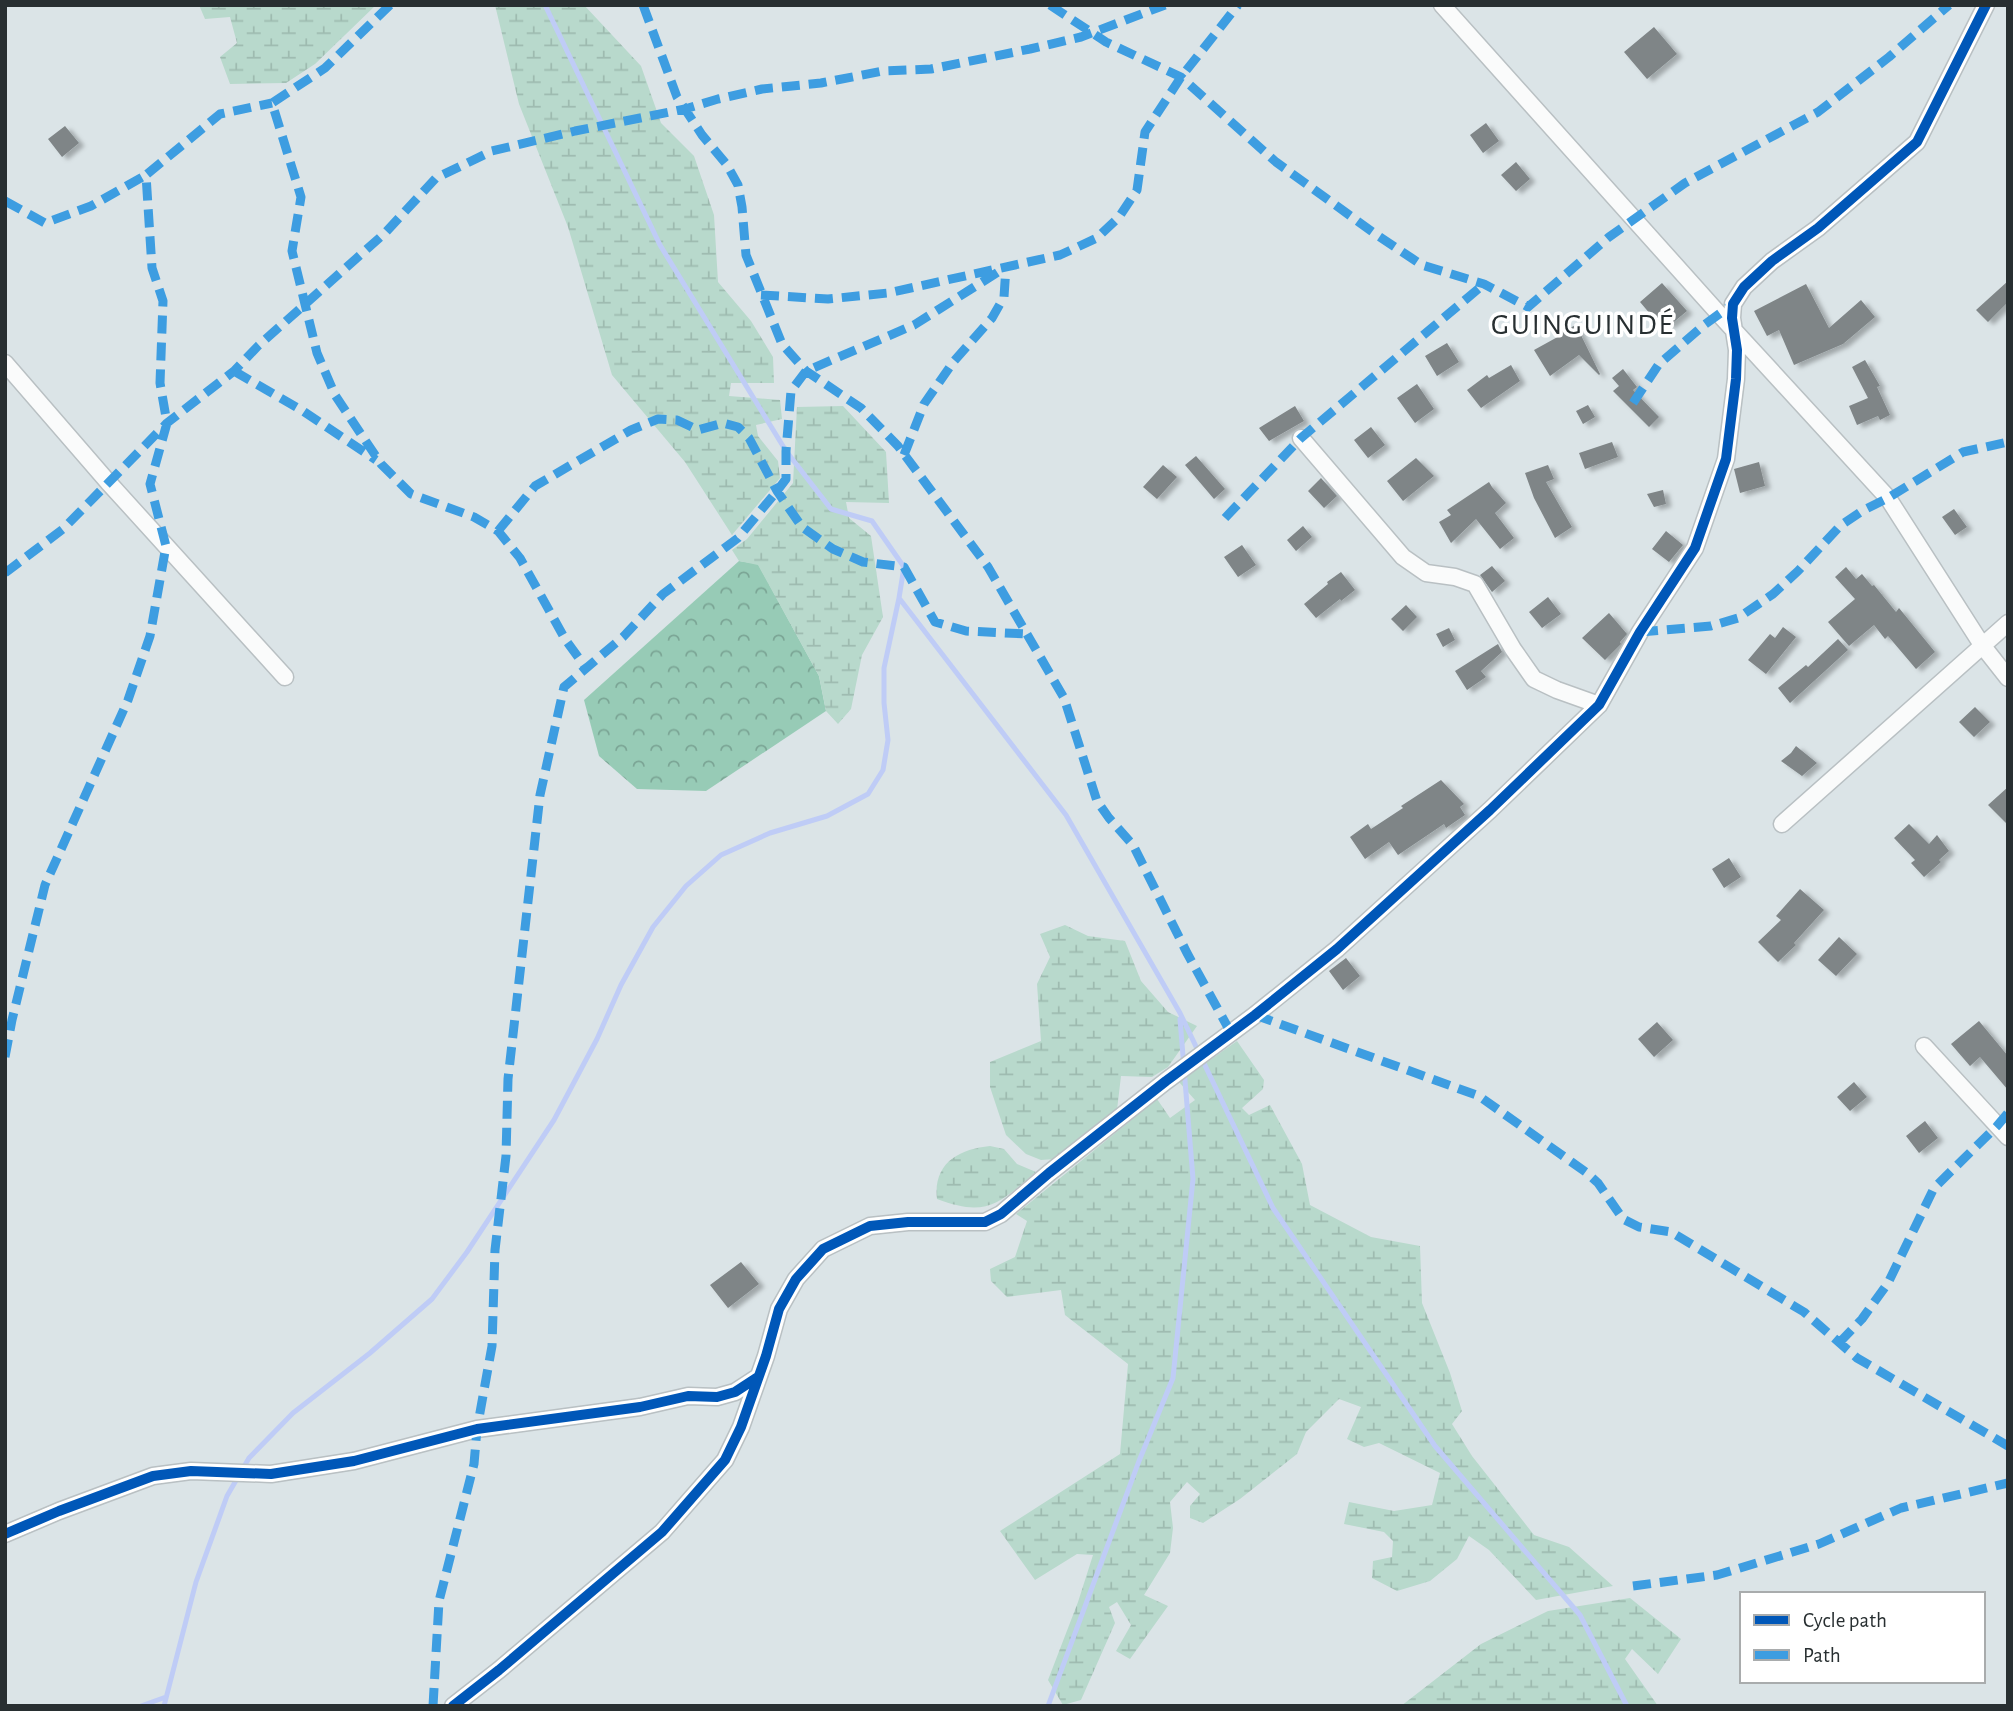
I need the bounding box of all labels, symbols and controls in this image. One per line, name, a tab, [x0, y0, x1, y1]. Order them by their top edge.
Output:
district label: GUINGUINDÉ	[1491, 308, 1675, 340]
legend	[1740, 1592, 1985, 1683]
text: Cycle path	[1803, 1610, 1887, 1631]
text: Path	[1803, 1645, 1841, 1666]

